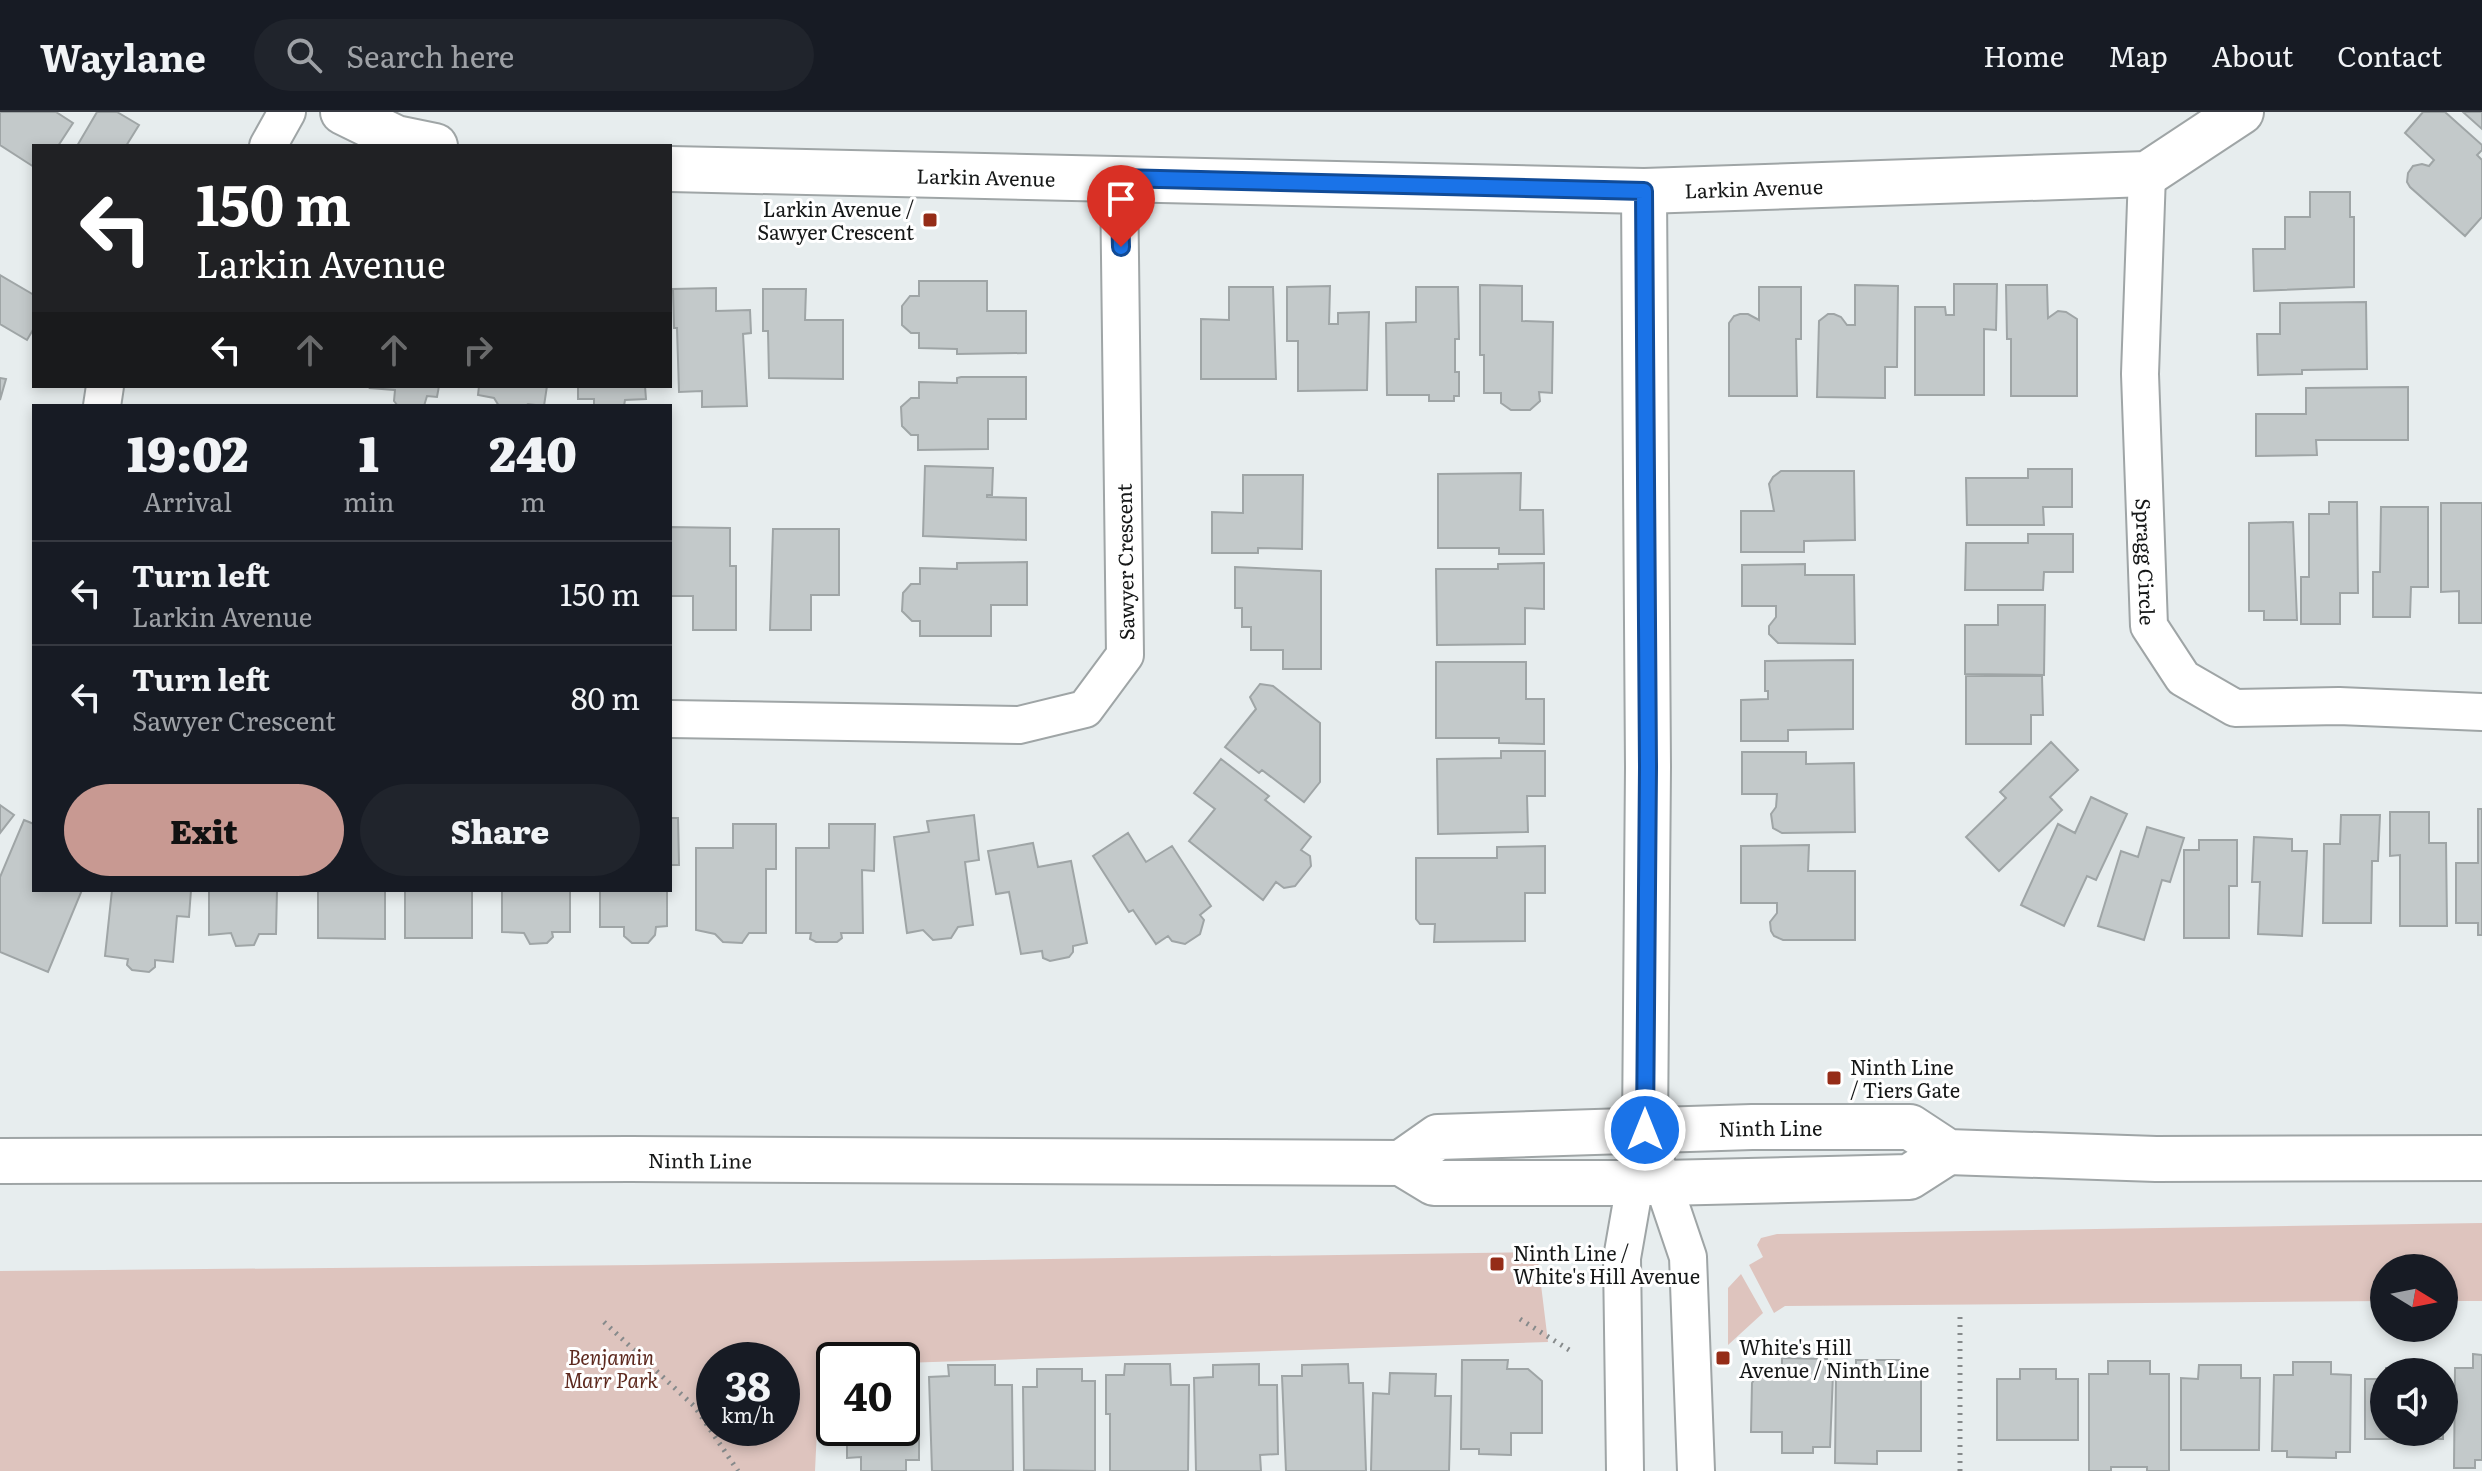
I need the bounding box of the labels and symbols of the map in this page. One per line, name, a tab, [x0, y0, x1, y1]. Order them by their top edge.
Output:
street label: Larkin Avenue	[916, 160, 1056, 193]
pin	[1087, 165, 1155, 247]
street label: Larkin Avenue	[1684, 170, 1824, 205]
place label: Larkin Avenue / Sawyer Crescent	[757, 193, 914, 246]
marker: Larkin Avenue / Sawyer Crescent	[921, 211, 939, 229]
street label: Sawyer Crescent	[1108, 483, 1140, 641]
street label: Spragg Circle	[2129, 498, 2164, 626]
place label: Ninth Line / Tiers Gate	[1850, 1051, 1960, 1104]
marker: Ninth Line / Tiers Gate	[1825, 1069, 1843, 1087]
position arrow	[1603, 1088, 1687, 1172]
street label: Ninth Line	[1718, 1112, 1822, 1143]
street label: Ninth Line	[648, 1144, 752, 1175]
place label: Ninth Line / White's Hill Avenue	[1513, 1237, 1700, 1290]
north arrow	[2370, 1254, 2458, 1342]
marker: Ninth Line / White's Hill Avenue	[1488, 1255, 1506, 1273]
place label: White's Hill Avenue / Ninth Line	[1739, 1331, 1929, 1384]
park label: Benjamin Marr Park	[564, 1341, 658, 1394]
speed limit sign: 40	[816, 1342, 920, 1446]
marker: White's Hill Avenue / Ninth Line	[1714, 1349, 1732, 1367]

